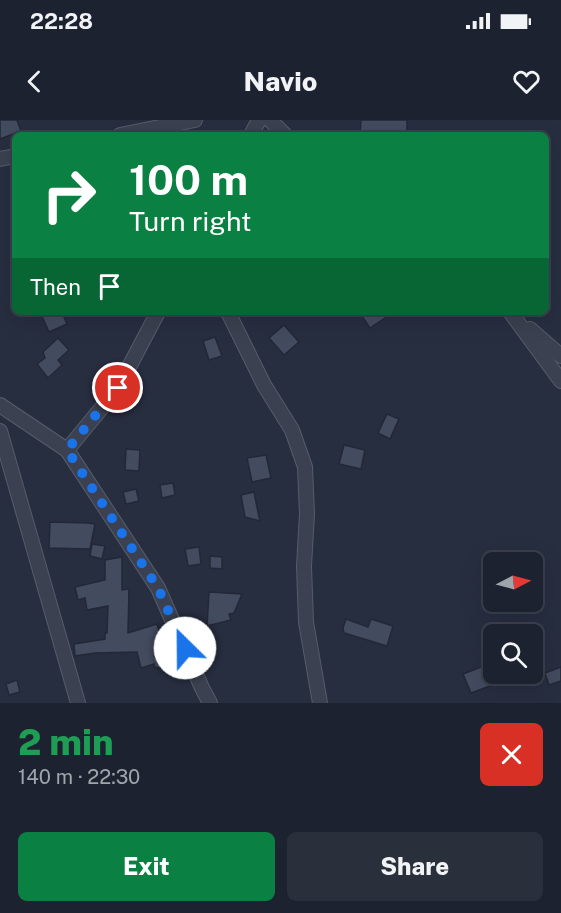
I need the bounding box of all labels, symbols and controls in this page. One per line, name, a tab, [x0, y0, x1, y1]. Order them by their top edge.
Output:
text: 22:28	[30, 8, 93, 34]
icon: back	[18, 65, 51, 98]
text: Navio	[244, 65, 317, 97]
icon: heart	[510, 65, 543, 98]
text: 100 m	[129, 155, 248, 204]
icon: right	[30, 156, 108, 234]
text: Turn right	[129, 205, 252, 237]
icon: arrive	[93, 270, 126, 303]
text: Then	[30, 274, 81, 300]
pin	[92, 362, 143, 413]
icon: arrive	[101, 371, 134, 404]
north arrow	[483, 552, 543, 612]
map controls	[483, 552, 543, 684]
position arrow	[153, 616, 217, 680]
button: search	[483, 624, 543, 684]
text: 2 min	[18, 721, 114, 763]
button: close	[480, 723, 543, 786]
text: 140 m · 22:30	[18, 765, 140, 789]
button: Exit	[18, 832, 275, 901]
button: Share	[287, 832, 543, 901]

